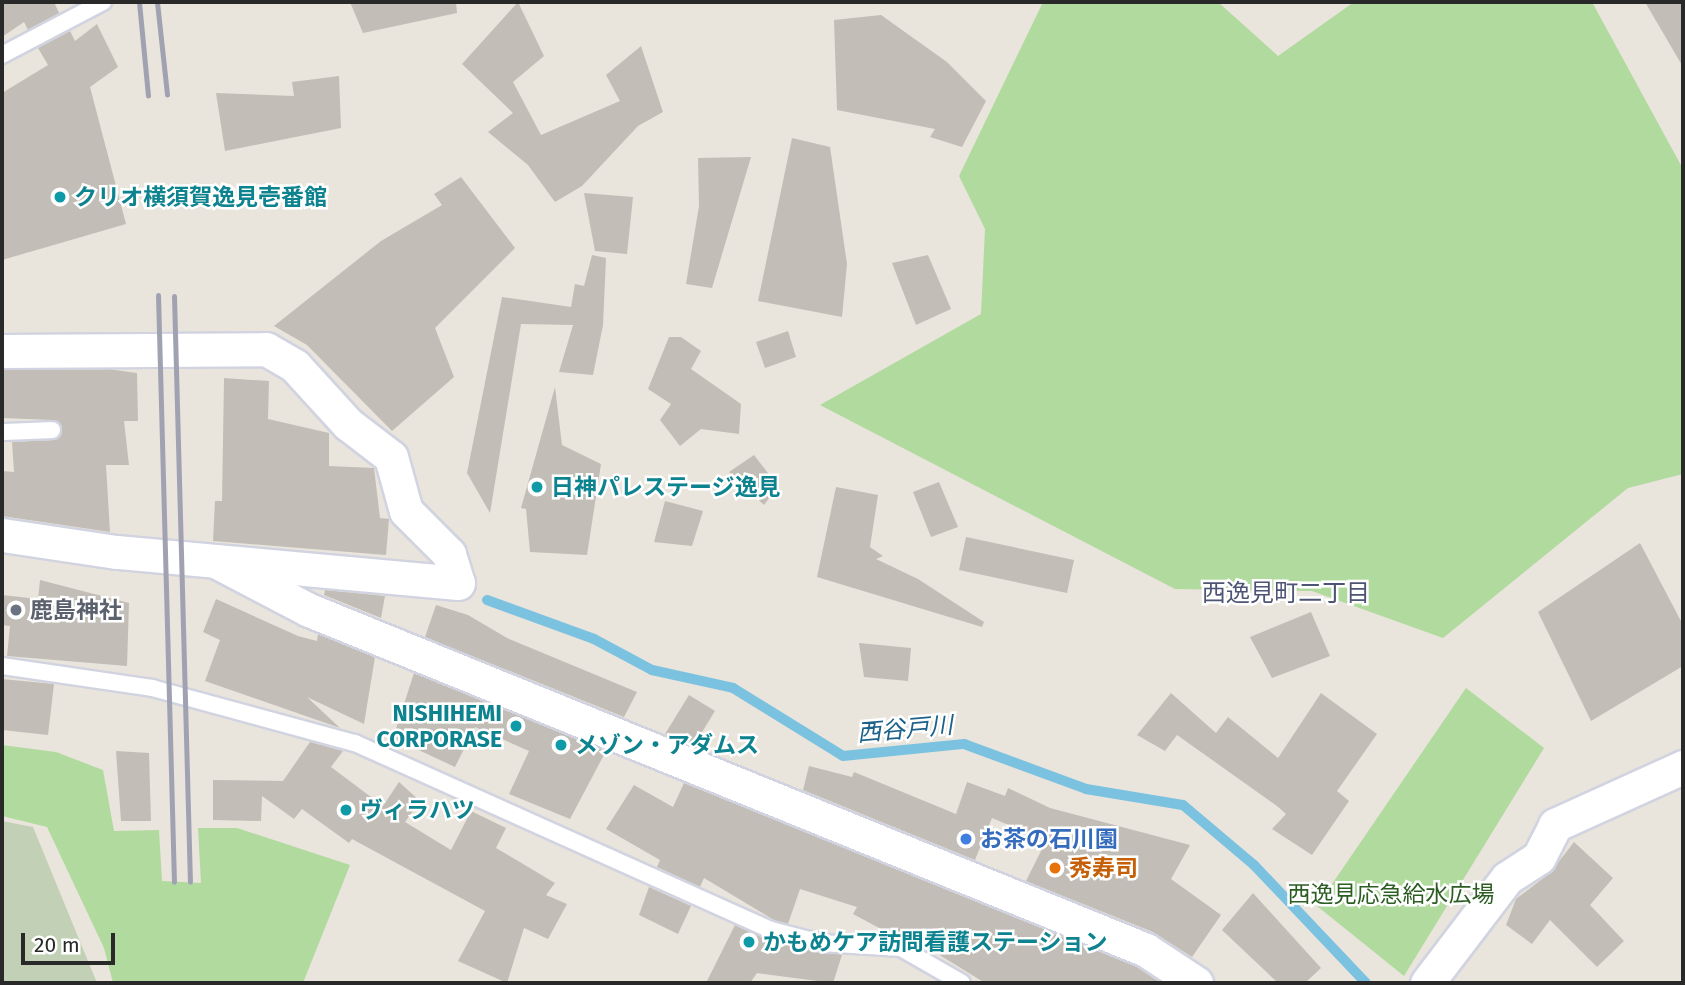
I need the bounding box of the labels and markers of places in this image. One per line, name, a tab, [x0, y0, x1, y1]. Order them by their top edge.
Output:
place label: クリオ横須賀逸見壱番館	[74, 183, 327, 211]
marker: クリオ横須賀逸見壱番館	[52, 189, 68, 205]
place label: 日神パレステージ逸見	[551, 473, 781, 501]
marker: 日神パレステージ逸見	[529, 479, 545, 495]
place label: 鹿島神社	[30, 596, 122, 624]
marker: 鹿島神社	[8, 602, 24, 618]
place label: NISHIHEMI CORPORASE	[376, 699, 502, 753]
marker: NISHIHEMI CORPORASE	[508, 718, 524, 734]
place label: メゾン・アダムス	[575, 731, 759, 759]
marker: メゾン・アダムス	[553, 737, 569, 753]
place label: ヴィラハツ	[360, 796, 475, 824]
marker: ヴィラハツ	[338, 802, 354, 818]
place label: お茶の石川園	[980, 825, 1118, 853]
marker: お茶の石川園	[958, 831, 974, 847]
place label: 秀寿司	[1069, 854, 1138, 882]
marker: 秀寿司	[1047, 860, 1063, 876]
place label: かもめケア訪問看護ステーション	[763, 928, 1108, 956]
marker: かもめケア訪問看護ステーション	[741, 934, 757, 950]

